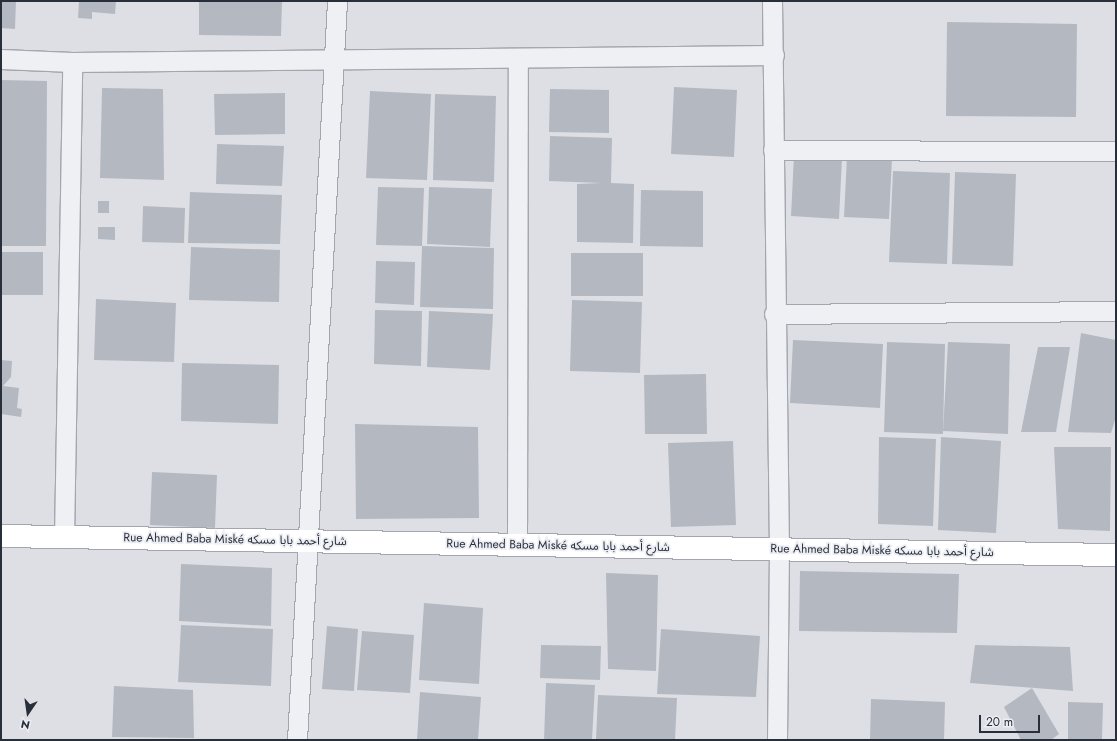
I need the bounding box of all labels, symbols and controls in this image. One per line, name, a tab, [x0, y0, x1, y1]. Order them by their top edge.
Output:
street label: Rue Ahmed Baba Miské شارع أحمد بابا مسكه	[123, 531, 347, 549]
street label: Rue Ahmed Baba Miské شارع أحمد بابا مسكه	[446, 537, 670, 555]
street label: Rue Ahmed Baba Miské شارع أحمد بابا مسكه	[770, 542, 994, 560]
north arrow	[8, 693, 48, 733]
scale bar	[981, 707, 1042, 733]
text: 20 m	[986, 713, 1013, 731]
text: N	[19, 716, 31, 733]

